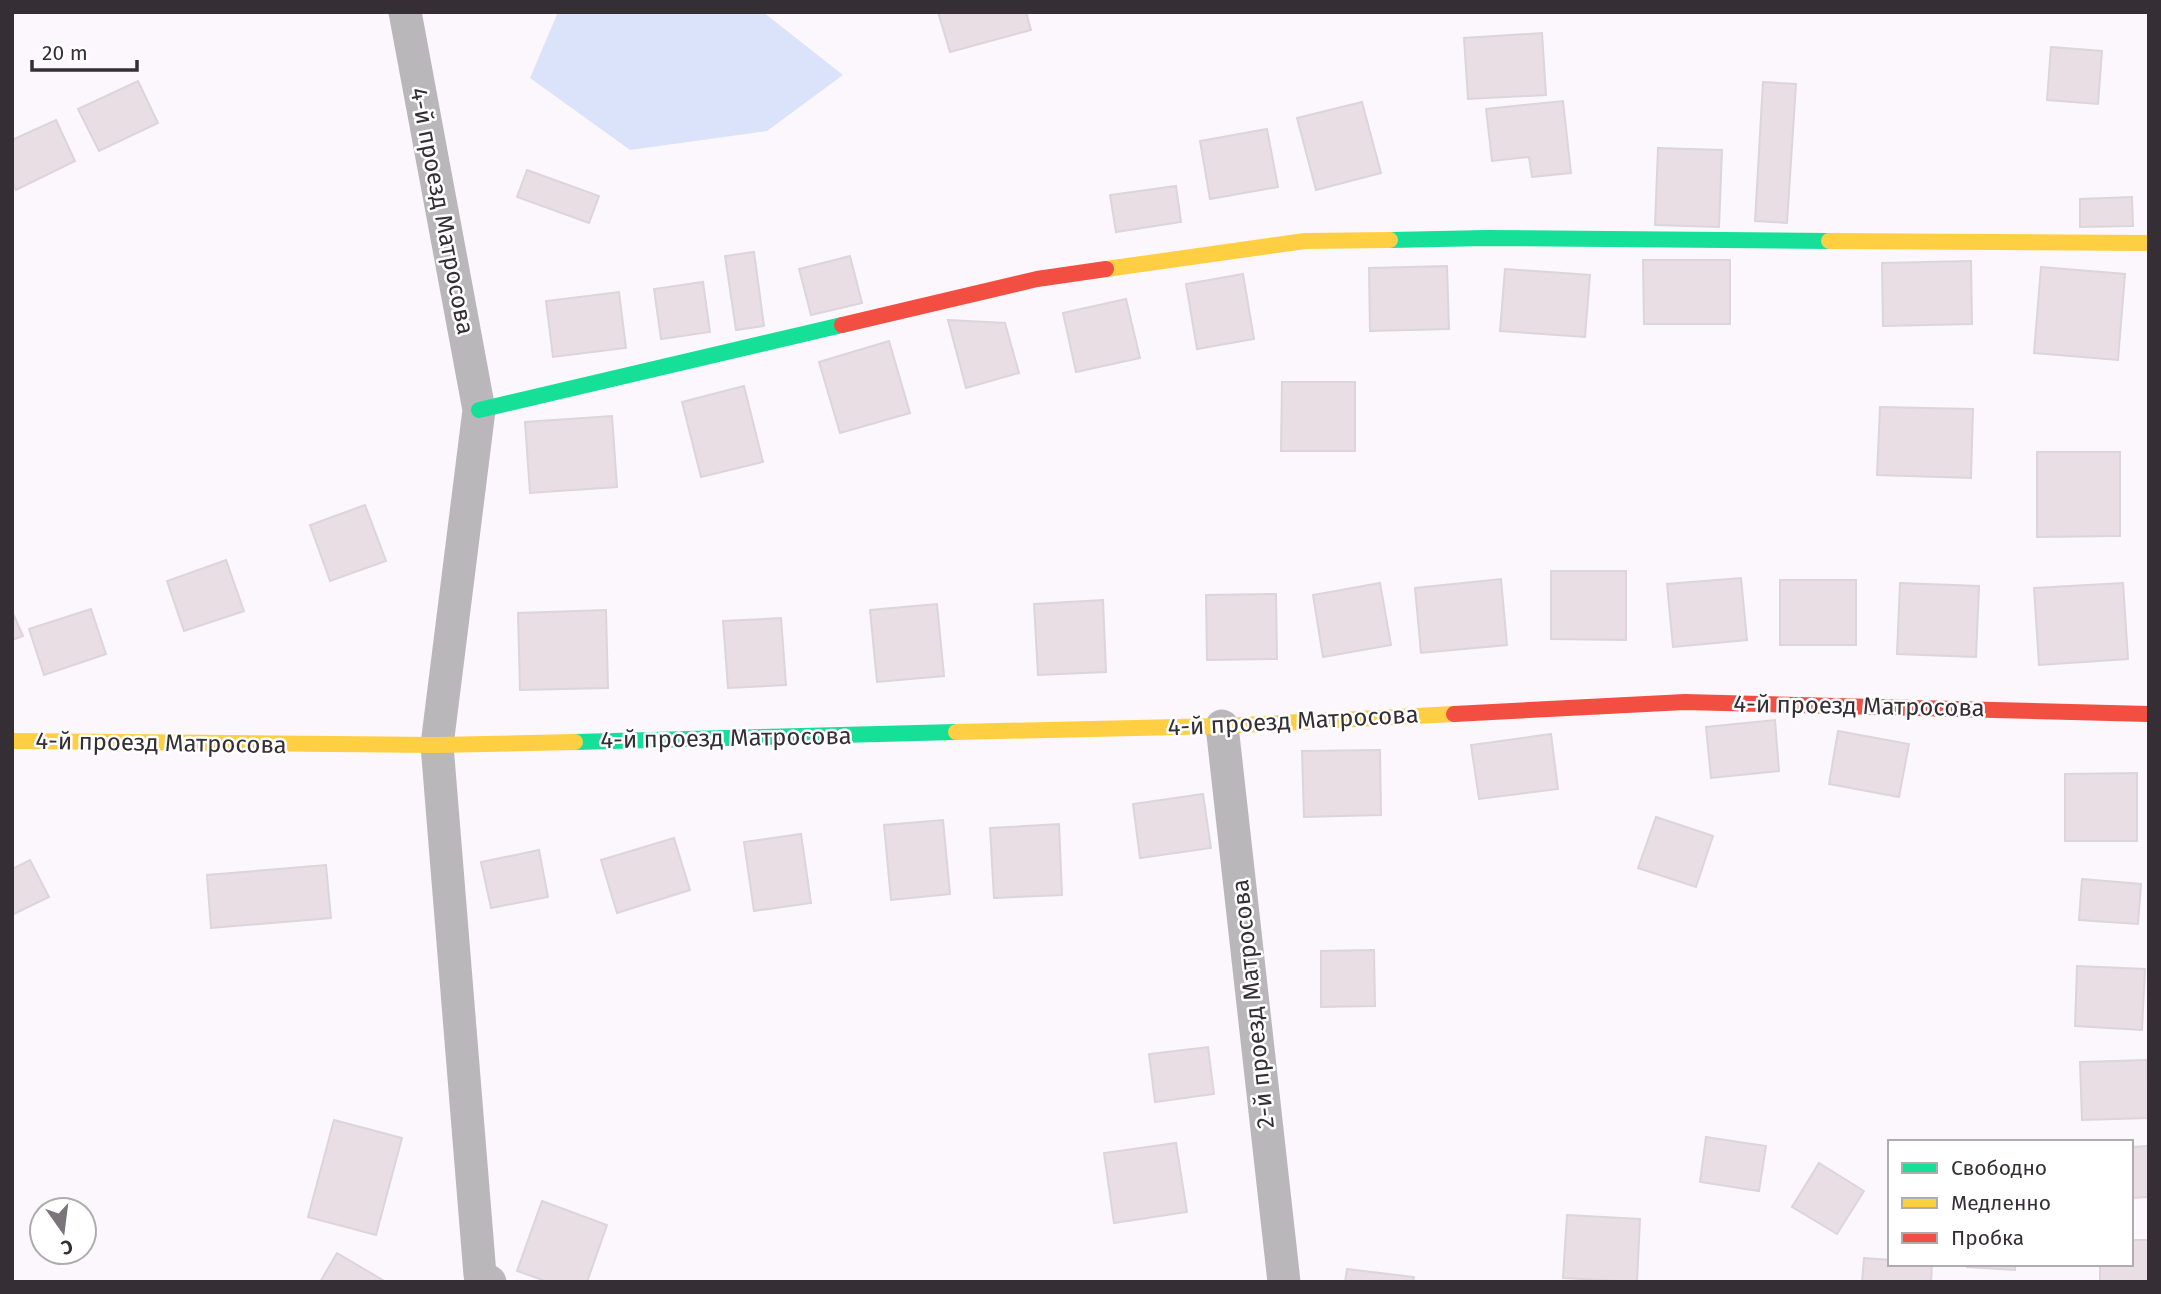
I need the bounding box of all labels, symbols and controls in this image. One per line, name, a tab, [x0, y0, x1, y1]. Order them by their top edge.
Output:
scale bar	[32, 28, 136, 72]
text: 20 m	[42, 40, 88, 66]
street label: 4-й проезд Матросова	[404, 85, 480, 337]
street label: 4-й проезд Матросова	[1733, 690, 1985, 722]
street label: 4-й проезд Матросова	[1167, 700, 1419, 742]
street label: 4-й проезд Матросова	[600, 722, 852, 754]
street label: 4-й проезд Матросова	[35, 727, 287, 759]
street label: 2-й проезд Матросова	[1226, 878, 1280, 1130]
legend	[1888, 1140, 2133, 1266]
text: Свободно	[1951, 1155, 2047, 1181]
text: Медленно	[1951, 1190, 2051, 1216]
north arrow	[28, 1196, 98, 1266]
text: Пробка	[1951, 1225, 2024, 1251]
text: С	[59, 1235, 75, 1260]

